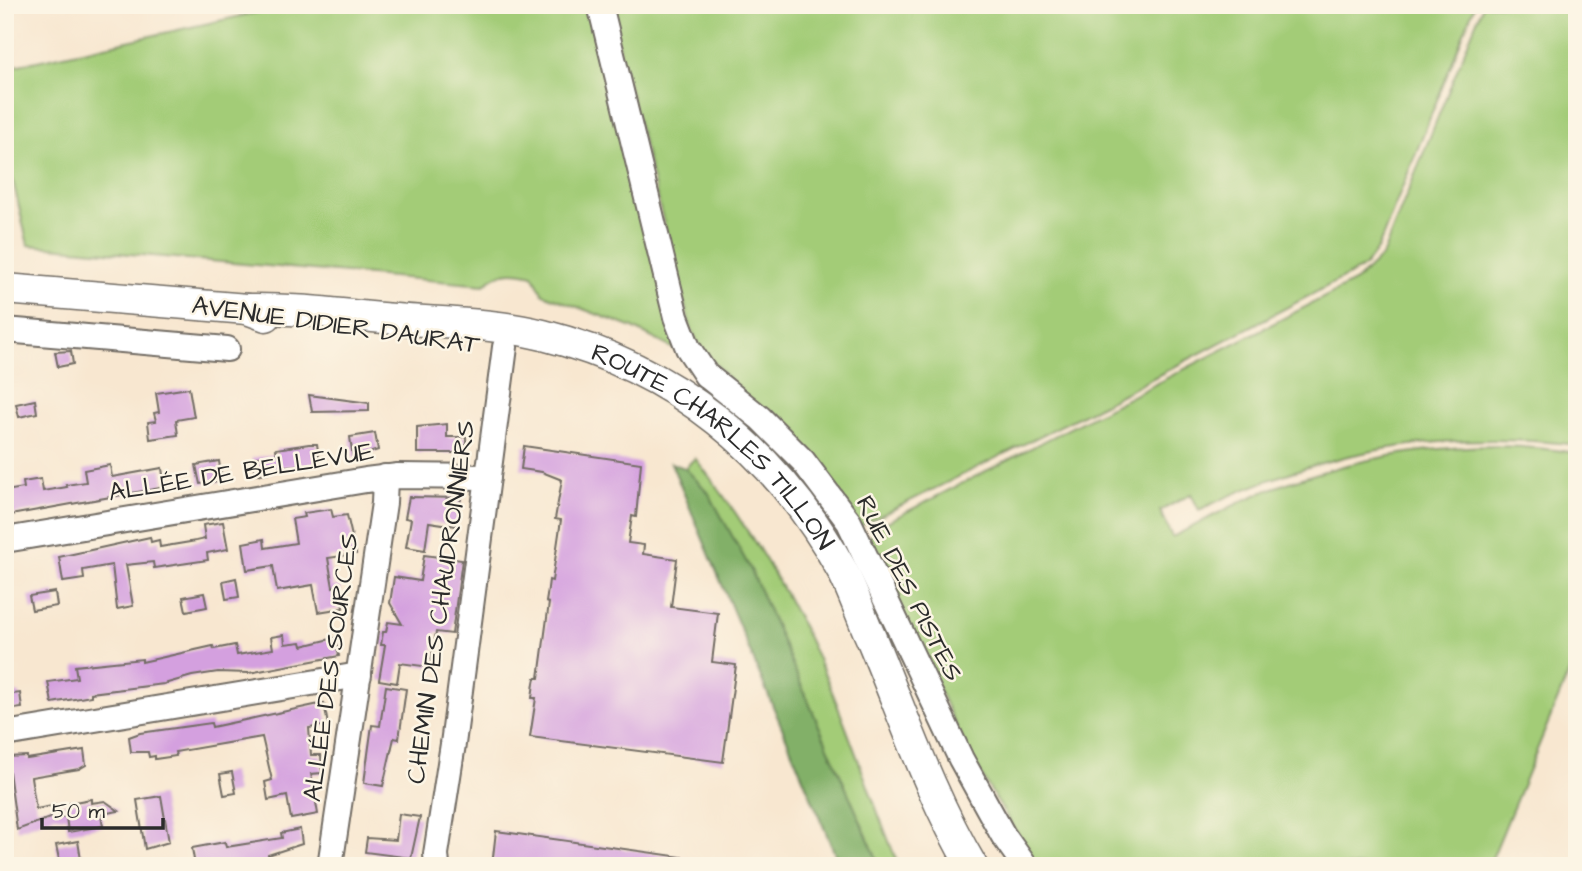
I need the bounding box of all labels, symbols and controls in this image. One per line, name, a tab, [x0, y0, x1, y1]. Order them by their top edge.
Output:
street label: AVENUE DIDIER DAURAT	[190, 287, 483, 363]
street label: ROUTE CHARLES TILLON	[586, 335, 843, 557]
street label: CHEMIN DES CHAUDRONNIERS	[398, 418, 484, 786]
street label: ALLÉE DE BELLEVUE	[106, 433, 376, 511]
street label: RUE DES PISTES	[847, 489, 971, 687]
street label: ALLÉE DES SOURCES	[294, 530, 368, 804]
scale bar	[42, 787, 163, 831]
text: 50 m	[52, 797, 106, 826]

